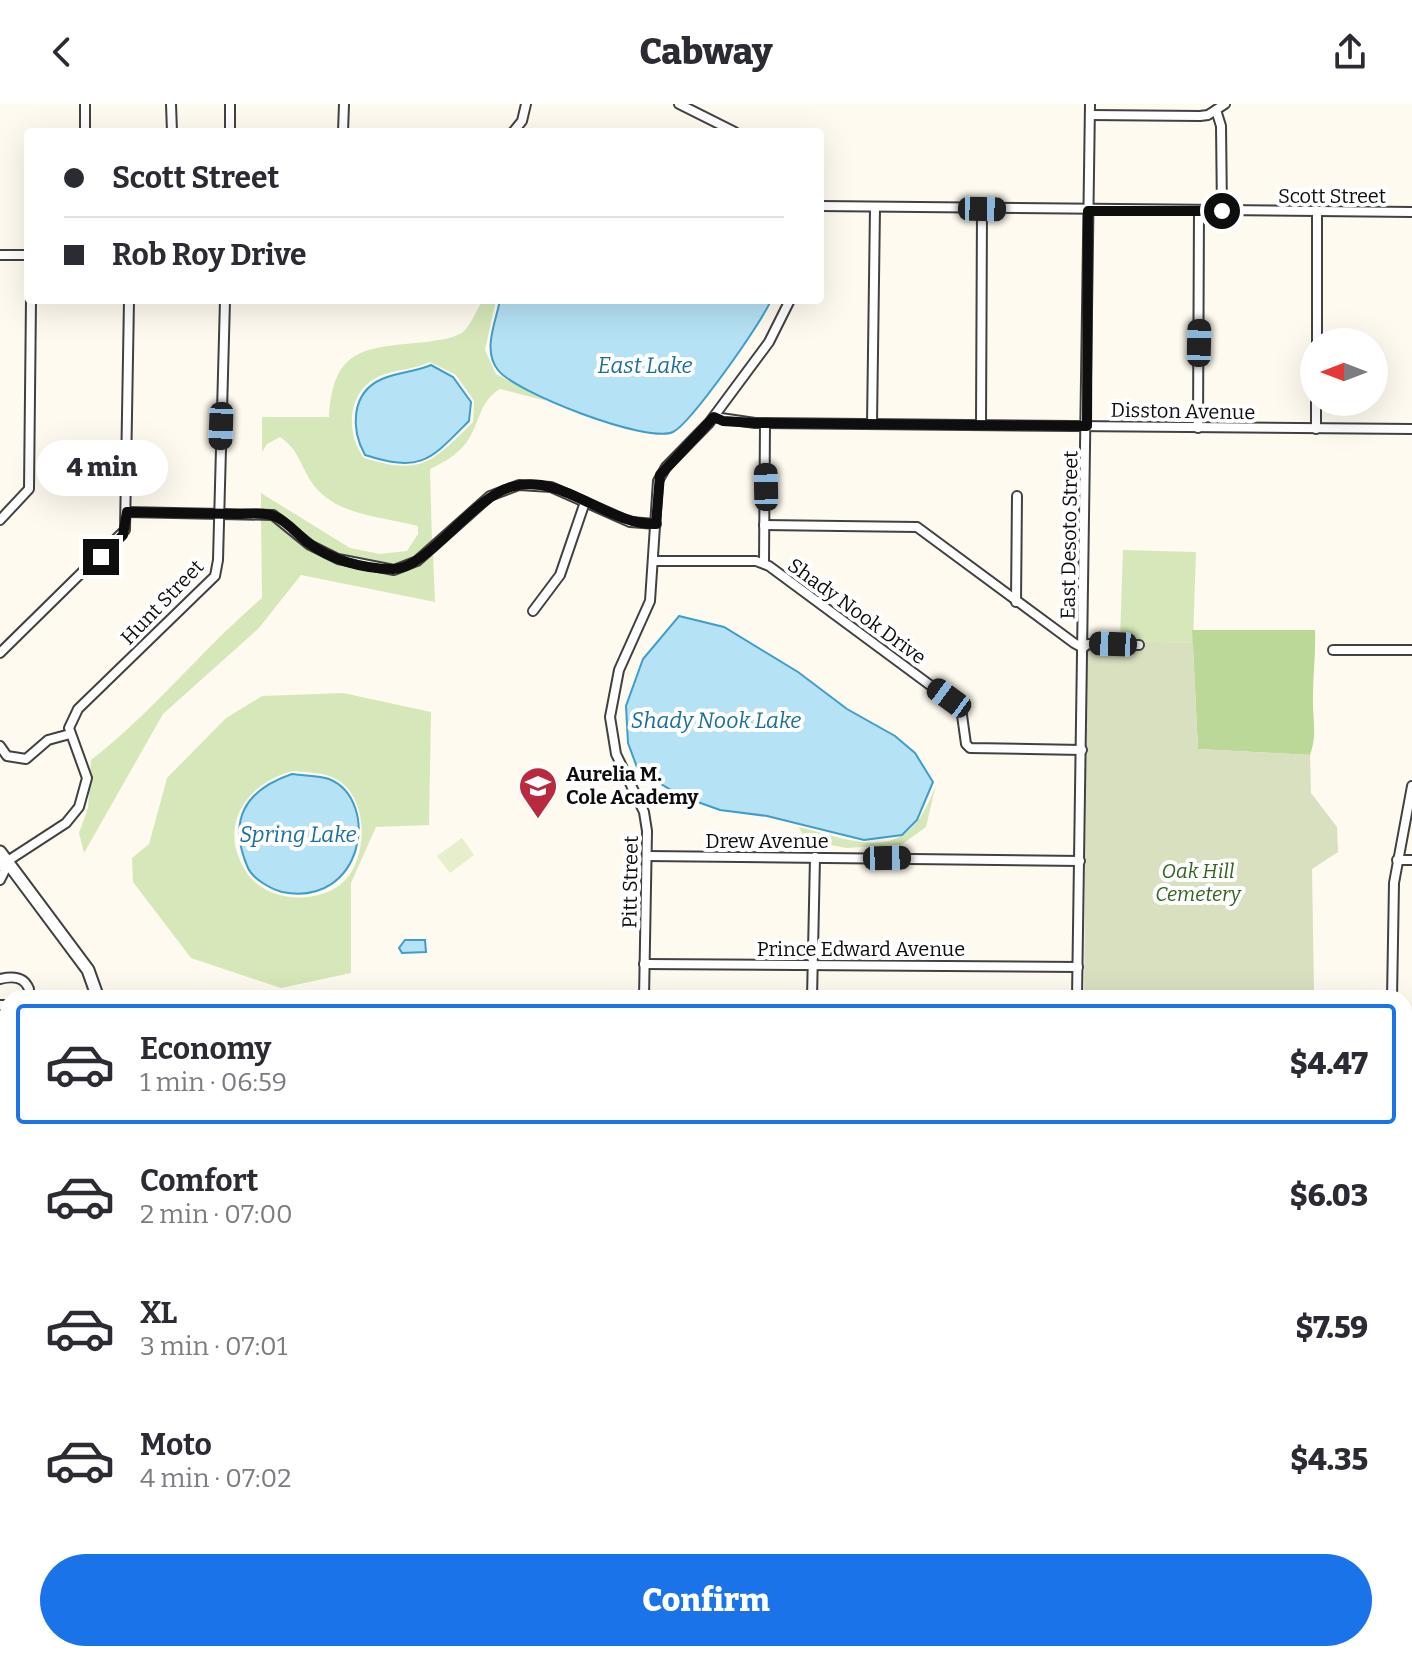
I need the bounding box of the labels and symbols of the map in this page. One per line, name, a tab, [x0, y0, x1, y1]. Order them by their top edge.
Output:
street label: Scott Street	[1278, 184, 1386, 208]
route start	[1204, 193, 1240, 229]
car	[958, 197, 1006, 221]
car	[1187, 319, 1211, 367]
north arrow	[1300, 328, 1388, 416]
water label: East Lake	[598, 352, 692, 379]
street label: Disston Avenue	[1111, 398, 1255, 424]
car	[208, 402, 234, 450]
callout: 4 min	[35, 441, 167, 497]
street label: East Desoto Street	[1056, 450, 1082, 620]
car	[754, 463, 778, 511]
route end	[83, 539, 119, 575]
street label: Shady Nook Drive	[783, 553, 931, 669]
street label: Hunt Street	[116, 555, 208, 649]
car	[1089, 631, 1137, 657]
car	[923, 674, 975, 722]
water label: Shady Nook Lake	[631, 707, 801, 734]
place label: Aurelia M. Cole Academy	[566, 762, 699, 809]
school or university icon: Aurelia M. Cole Academy	[517, 765, 559, 820]
water label: Spring Lake	[239, 821, 357, 848]
street label: Drew Avenue	[705, 829, 829, 853]
street label: Pitt Street	[617, 835, 643, 929]
car	[863, 846, 911, 870]
park label: Oak Hill Cemetery	[1155, 859, 1243, 906]
street label: Prince Edward Avenue	[757, 937, 965, 961]

